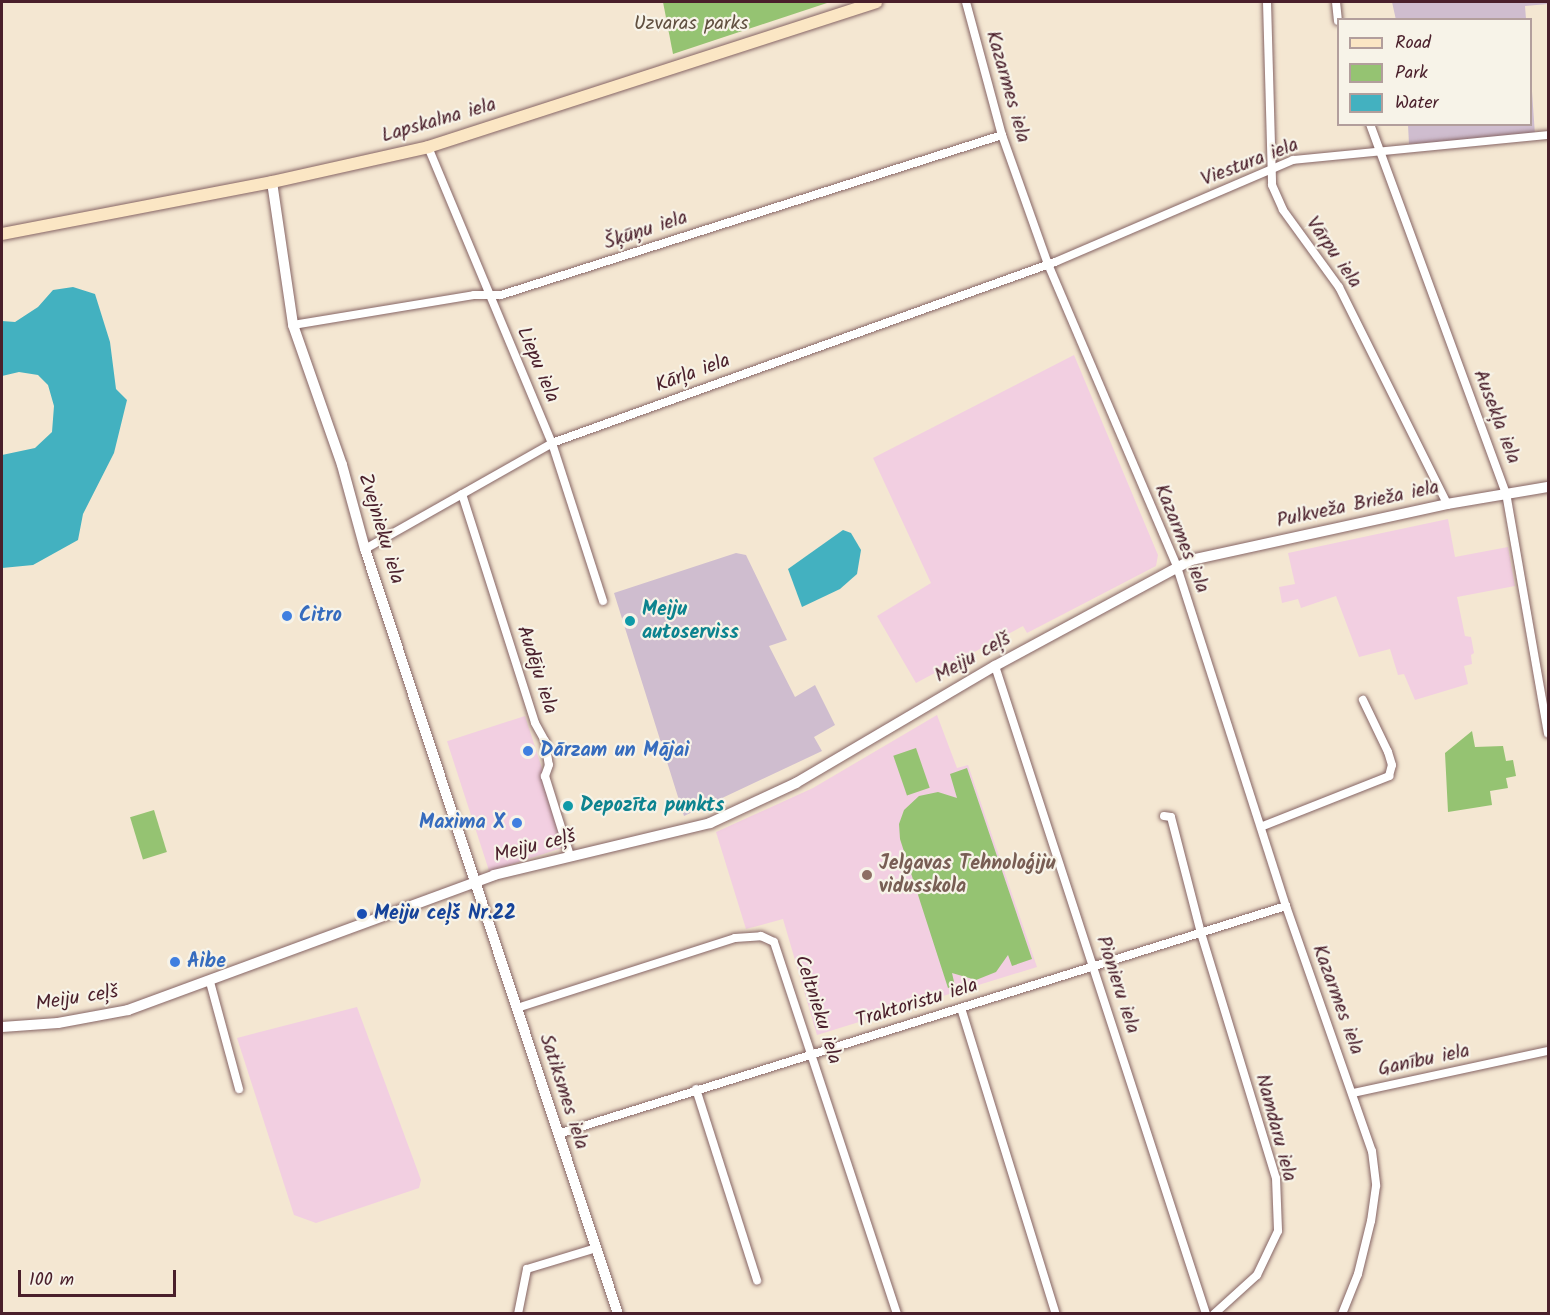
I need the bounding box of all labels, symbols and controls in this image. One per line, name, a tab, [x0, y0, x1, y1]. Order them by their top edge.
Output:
park label: Uzvaras parks	[634, 12, 748, 36]
legend	[1337, 18, 1532, 126]
street label: Kazarmes iela	[980, 28, 1034, 146]
text: Road	[1395, 29, 1431, 58]
text: Park	[1395, 59, 1428, 88]
text: Water	[1395, 89, 1439, 118]
street label: Lapskalna iela	[379, 93, 499, 149]
street label: Viestura iela	[1198, 133, 1302, 193]
street label: Šķūņu iela	[601, 206, 691, 256]
street label: Vārpu iela	[1300, 213, 1366, 293]
street label: Liepu iela	[510, 324, 564, 406]
street label: Kārļa iela	[652, 349, 734, 399]
street label: Ausekļa iela	[1467, 367, 1525, 467]
street label: Zvejnieku iela	[352, 471, 408, 587]
street label: Pulkveža Brieža iela	[1275, 476, 1441, 534]
street label: Kazarmes iela	[1148, 481, 1214, 597]
place label: Meiju autoserviss	[642, 598, 739, 645]
place label: Citro	[299, 604, 342, 628]
marker: Citro	[280, 609, 294, 623]
marker: Meiju autoserviss	[623, 614, 637, 628]
street label: Audēju iela	[510, 623, 562, 717]
street label: Meiju ceļš	[931, 627, 1015, 689]
place label: Dārzam un Mājai	[540, 739, 689, 763]
marker: Dārzam un Mājai	[521, 744, 535, 758]
place label: Depozīta punkts	[580, 794, 724, 818]
marker: Depozīta punkts	[561, 799, 575, 813]
place label: Maxima X	[419, 811, 505, 835]
marker: Maxima X	[510, 816, 524, 830]
street label: Meiju ceļš	[492, 825, 578, 869]
place label: Jelgavas Tehnoloģiju vidusskola	[879, 852, 1055, 899]
marker: Jelgavas Tehnoloģiju vidusskola	[860, 868, 874, 882]
place label: Meiju ceļš Nr.22	[374, 902, 516, 926]
marker: Meiju ceļš Nr.22	[355, 907, 369, 921]
street label: Pionieru iela	[1090, 933, 1144, 1037]
street label: Kazarmes iela	[1306, 942, 1368, 1058]
place label: Aibe	[187, 950, 226, 974]
street label: Celtnieku iela	[788, 953, 846, 1067]
marker: Aibe	[168, 955, 182, 969]
street label: Traktoristu iela	[853, 974, 981, 1034]
street label: Meiju ceļš	[34, 981, 120, 1017]
street label: Satiksmes iela	[533, 1031, 593, 1153]
street label: Ganību iela	[1376, 1040, 1472, 1082]
street label: Namdaru iela	[1249, 1072, 1301, 1184]
scale bar	[21, 1258, 178, 1296]
text: 100 m	[29, 1266, 74, 1295]

